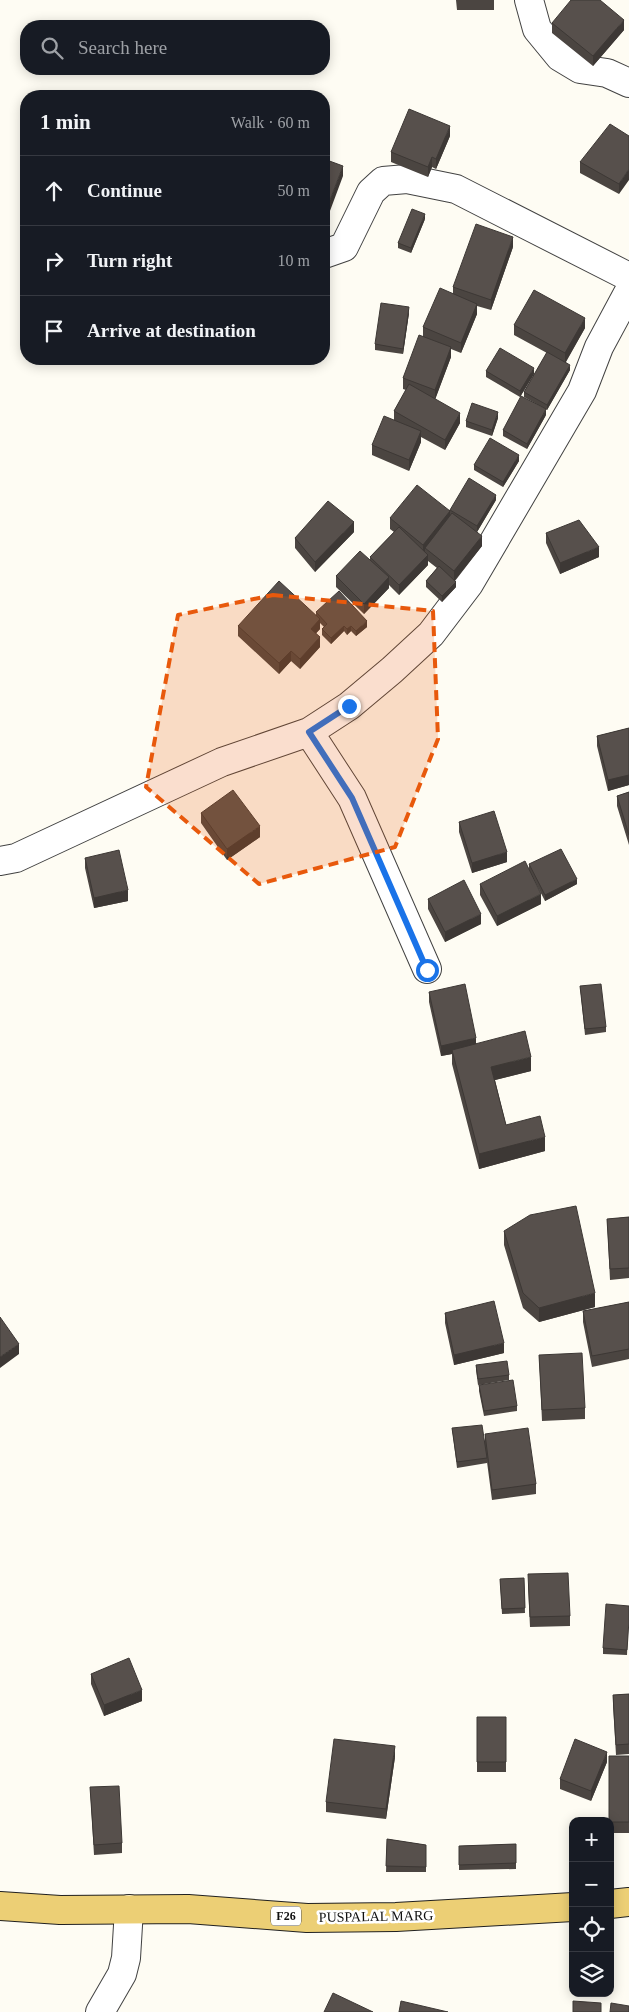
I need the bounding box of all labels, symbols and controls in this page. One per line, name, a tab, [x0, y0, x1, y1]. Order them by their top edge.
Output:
search box	[20, 20, 330, 75]
icon: search	[38, 34, 66, 62]
text: Search here	[78, 37, 167, 58]
text: 1 min	[40, 110, 91, 134]
text: Walk · 60 m	[231, 114, 310, 131]
icon: ahead	[40, 177, 68, 205]
text: Continue	[87, 180, 162, 201]
text: 50 m	[278, 182, 310, 199]
icon: right	[40, 247, 68, 275]
text: Turn right	[87, 250, 172, 271]
text: 10 m	[278, 252, 310, 269]
icon: arrive	[40, 317, 68, 345]
text: Arrive at destination	[87, 320, 256, 341]
route end	[338, 695, 361, 718]
route start	[416, 959, 439, 982]
map controls	[569, 1817, 614, 1997]
button: +	[569, 1817, 614, 1862]
button: −	[569, 1862, 614, 1907]
road number: F26	[271, 1906, 301, 1925]
button: locate	[569, 1907, 614, 1952]
street label: PUSPALAL MARG	[319, 1908, 433, 1925]
button: layers	[569, 1952, 614, 1997]

